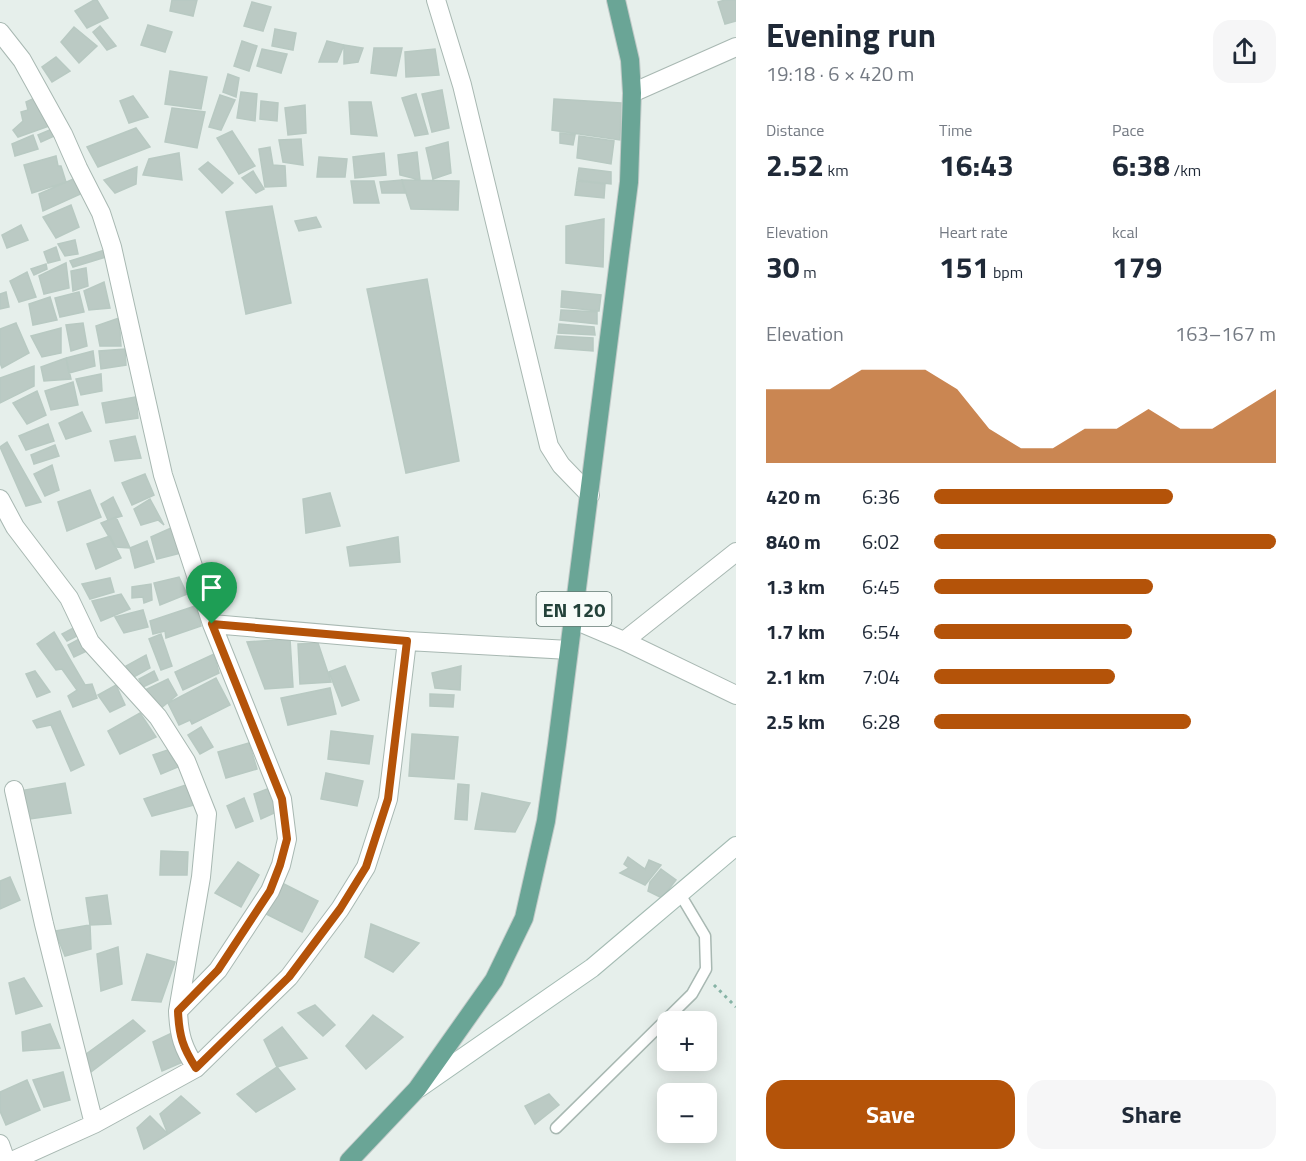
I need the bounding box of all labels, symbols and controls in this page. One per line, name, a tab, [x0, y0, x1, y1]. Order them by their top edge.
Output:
text: Evening run	[766, 10, 936, 60]
button: share	[1213, 20, 1276, 83]
text: 19:18 · 6 × 420 m	[766, 58, 914, 89]
text: Distance	[766, 118, 824, 142]
text: Time	[939, 118, 972, 142]
text: Pace	[1112, 118, 1144, 142]
text: 2.52	[766, 142, 824, 188]
text: 16:43	[939, 142, 1014, 188]
text: 6:38	[1112, 142, 1170, 188]
text: km	[824, 158, 849, 182]
text: /km	[1170, 158, 1201, 182]
text: Elevation	[766, 220, 828, 244]
text: Heart rate	[939, 220, 1008, 244]
text: kcal	[1112, 220, 1138, 244]
text: 30	[766, 244, 800, 290]
text: 151	[939, 244, 989, 290]
text: 179	[1112, 244, 1162, 290]
text: m	[800, 260, 817, 284]
text: bpm	[989, 260, 1023, 284]
text: Elevation	[766, 318, 844, 349]
text: 163–167 m	[1175, 318, 1276, 349]
text: 420 m	[766, 481, 821, 512]
text: 6:36	[862, 481, 900, 512]
text: 840 m	[766, 526, 821, 557]
text: 6:02	[862, 526, 900, 557]
pin	[186, 562, 237, 624]
icon: arrive	[195, 571, 228, 604]
text: 1.3 km	[766, 571, 825, 602]
text: 6:45	[862, 571, 900, 602]
road number: EN 120	[536, 592, 612, 626]
text: 1.7 km	[766, 616, 825, 647]
text: 6:54	[862, 616, 900, 647]
text: 2.1 km	[766, 661, 825, 692]
text: 7:04	[862, 661, 900, 692]
text: 2.5 km	[766, 706, 825, 737]
text: 6:28	[862, 706, 900, 737]
map controls	[657, 1011, 717, 1143]
button: +	[657, 1011, 717, 1071]
button: Save	[766, 1080, 1015, 1149]
button: Share	[1027, 1080, 1276, 1149]
button: −	[657, 1083, 717, 1143]

